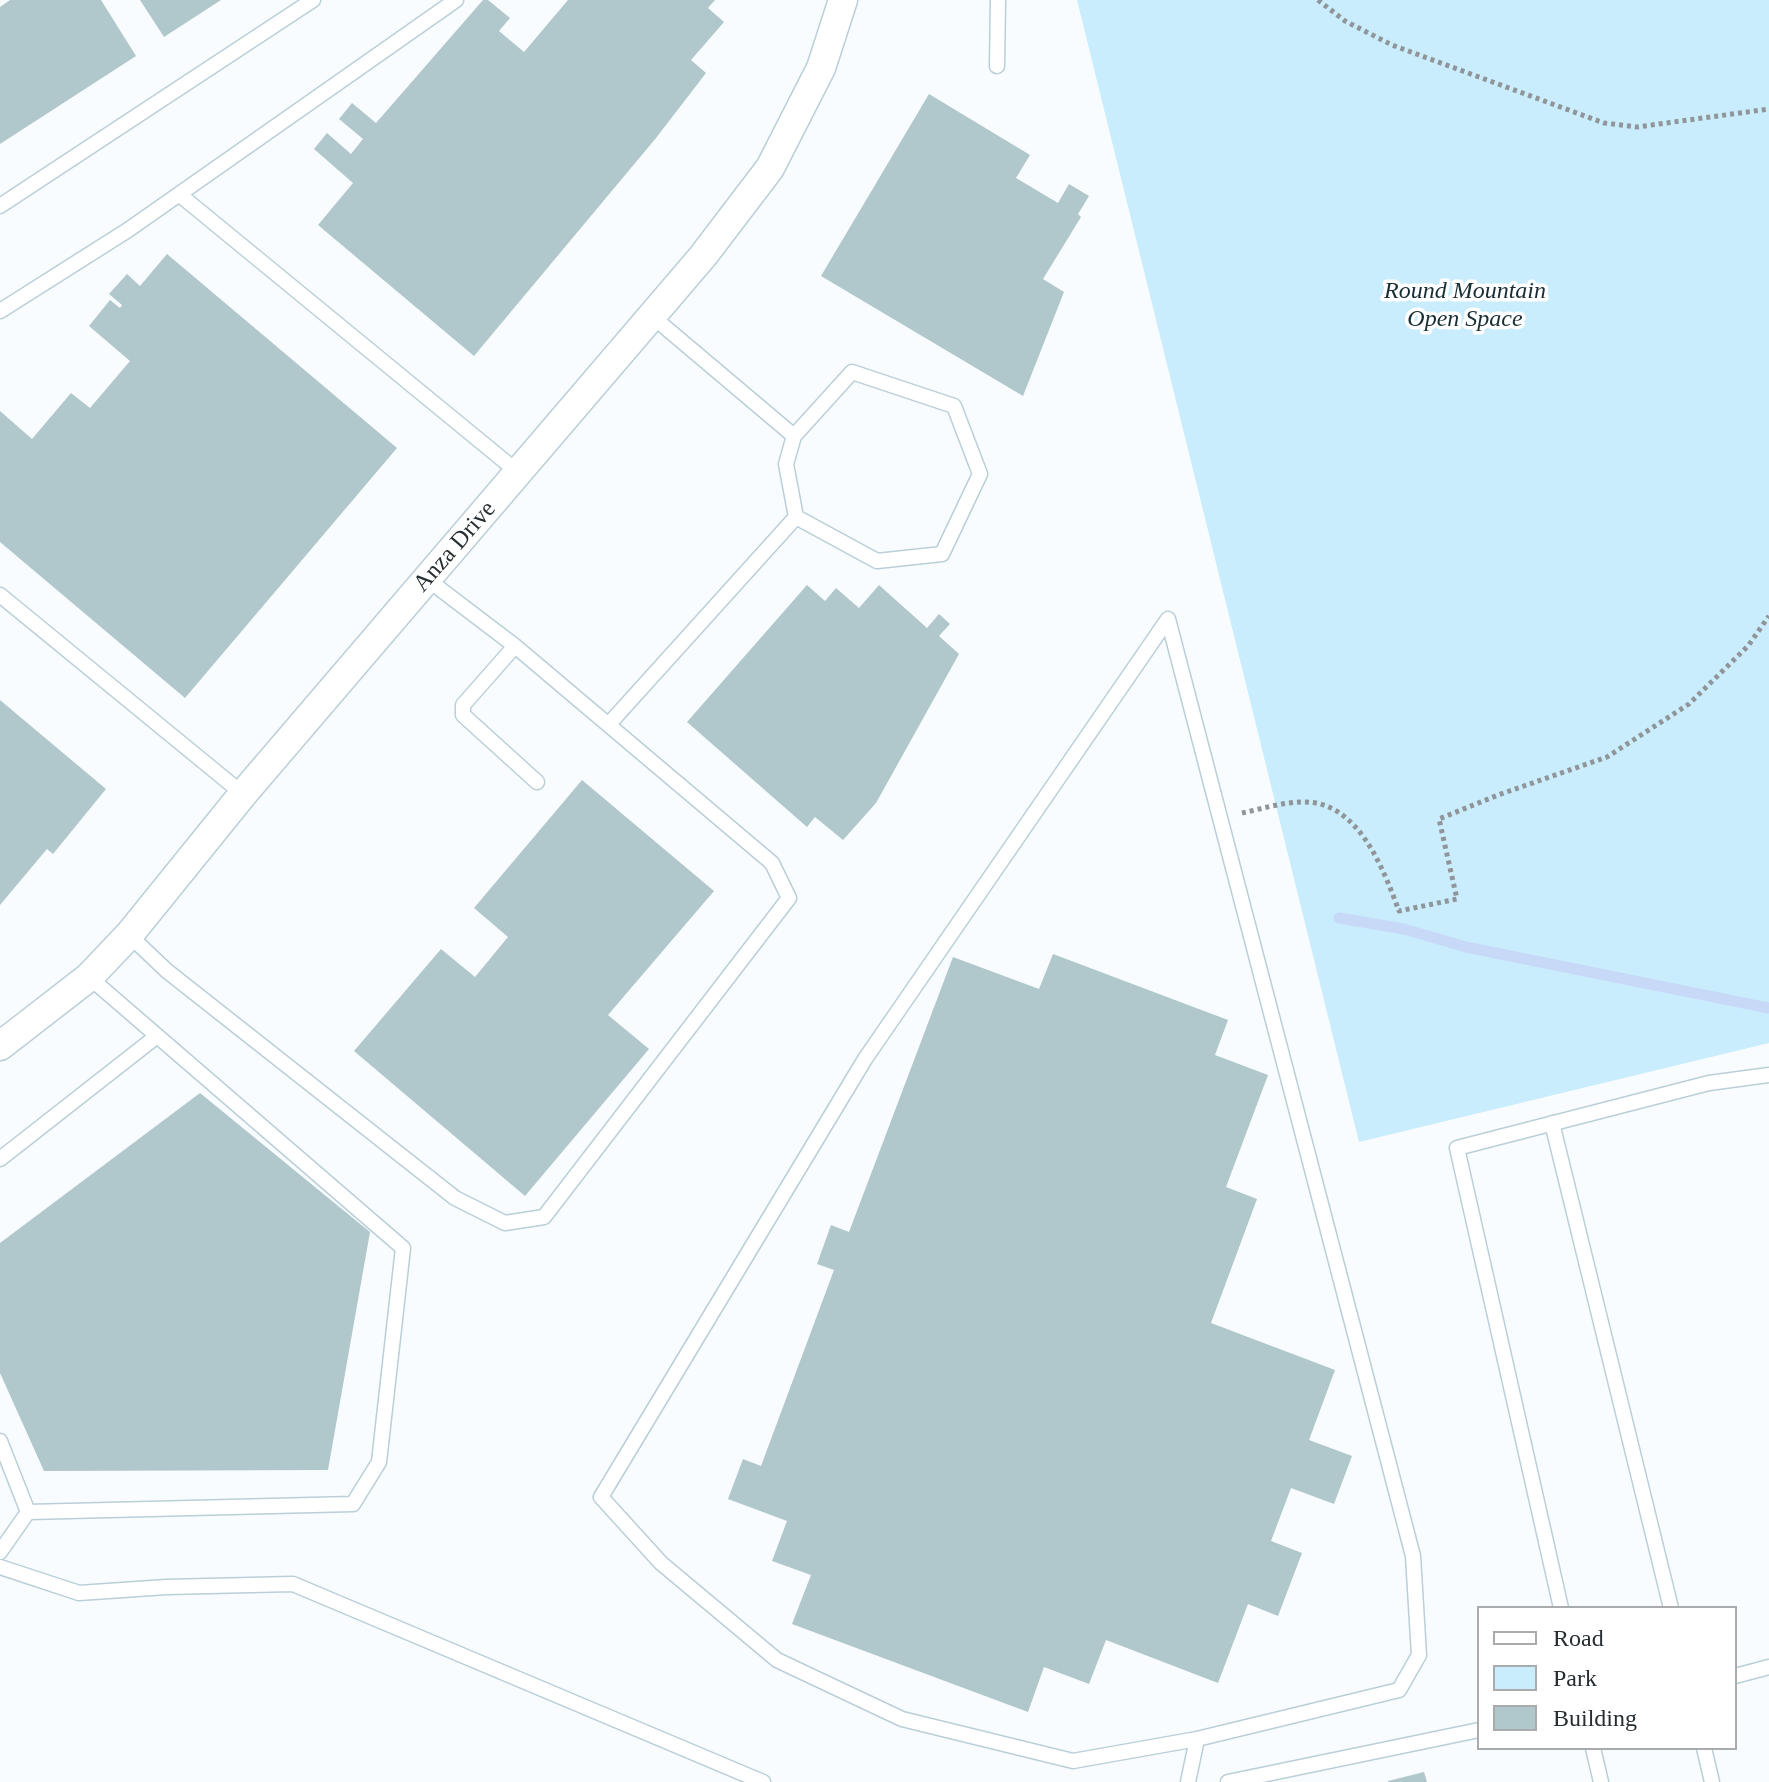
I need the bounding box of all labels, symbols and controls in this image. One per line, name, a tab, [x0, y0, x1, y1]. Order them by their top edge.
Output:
park label: Round Mountain Open Space	[1384, 278, 1546, 334]
street label: Anza Drive	[408, 496, 502, 598]
legend	[1477, 1606, 1737, 1750]
text: Road	[1553, 1625, 1604, 1651]
text: Park	[1553, 1665, 1597, 1691]
text: Building	[1553, 1705, 1637, 1731]

